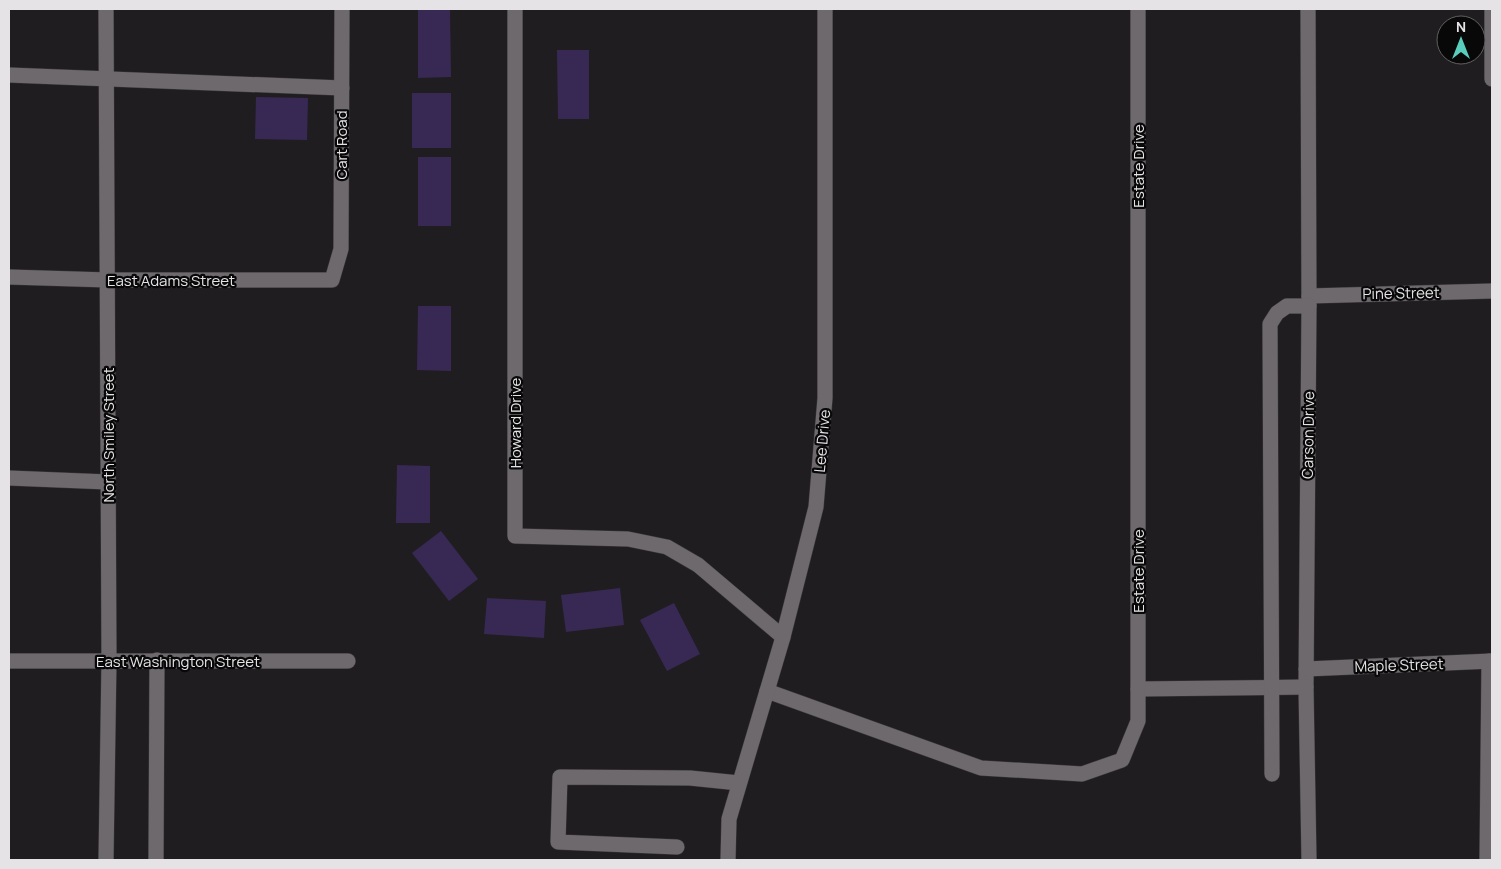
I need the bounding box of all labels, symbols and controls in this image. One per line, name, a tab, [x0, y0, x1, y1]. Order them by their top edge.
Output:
north arrow	[1436, 15, 1486, 65]
text: N	[1456, 17, 1466, 36]
street label: Cart Road	[331, 110, 352, 180]
street label: Estate Drive	[1128, 124, 1149, 208]
street label: East Adams Street	[107, 270, 235, 291]
street label: Pine Street	[1362, 282, 1440, 304]
street label: North Smiley Street	[98, 367, 119, 503]
street label: Howard Drive	[505, 378, 526, 468]
street label: Carson Drive	[1297, 391, 1319, 479]
street label: Lee Drive	[809, 408, 835, 473]
street label: Estate Drive	[1128, 529, 1149, 613]
street label: East Washington Street	[96, 651, 260, 672]
street label: Maple Street	[1354, 653, 1444, 677]

